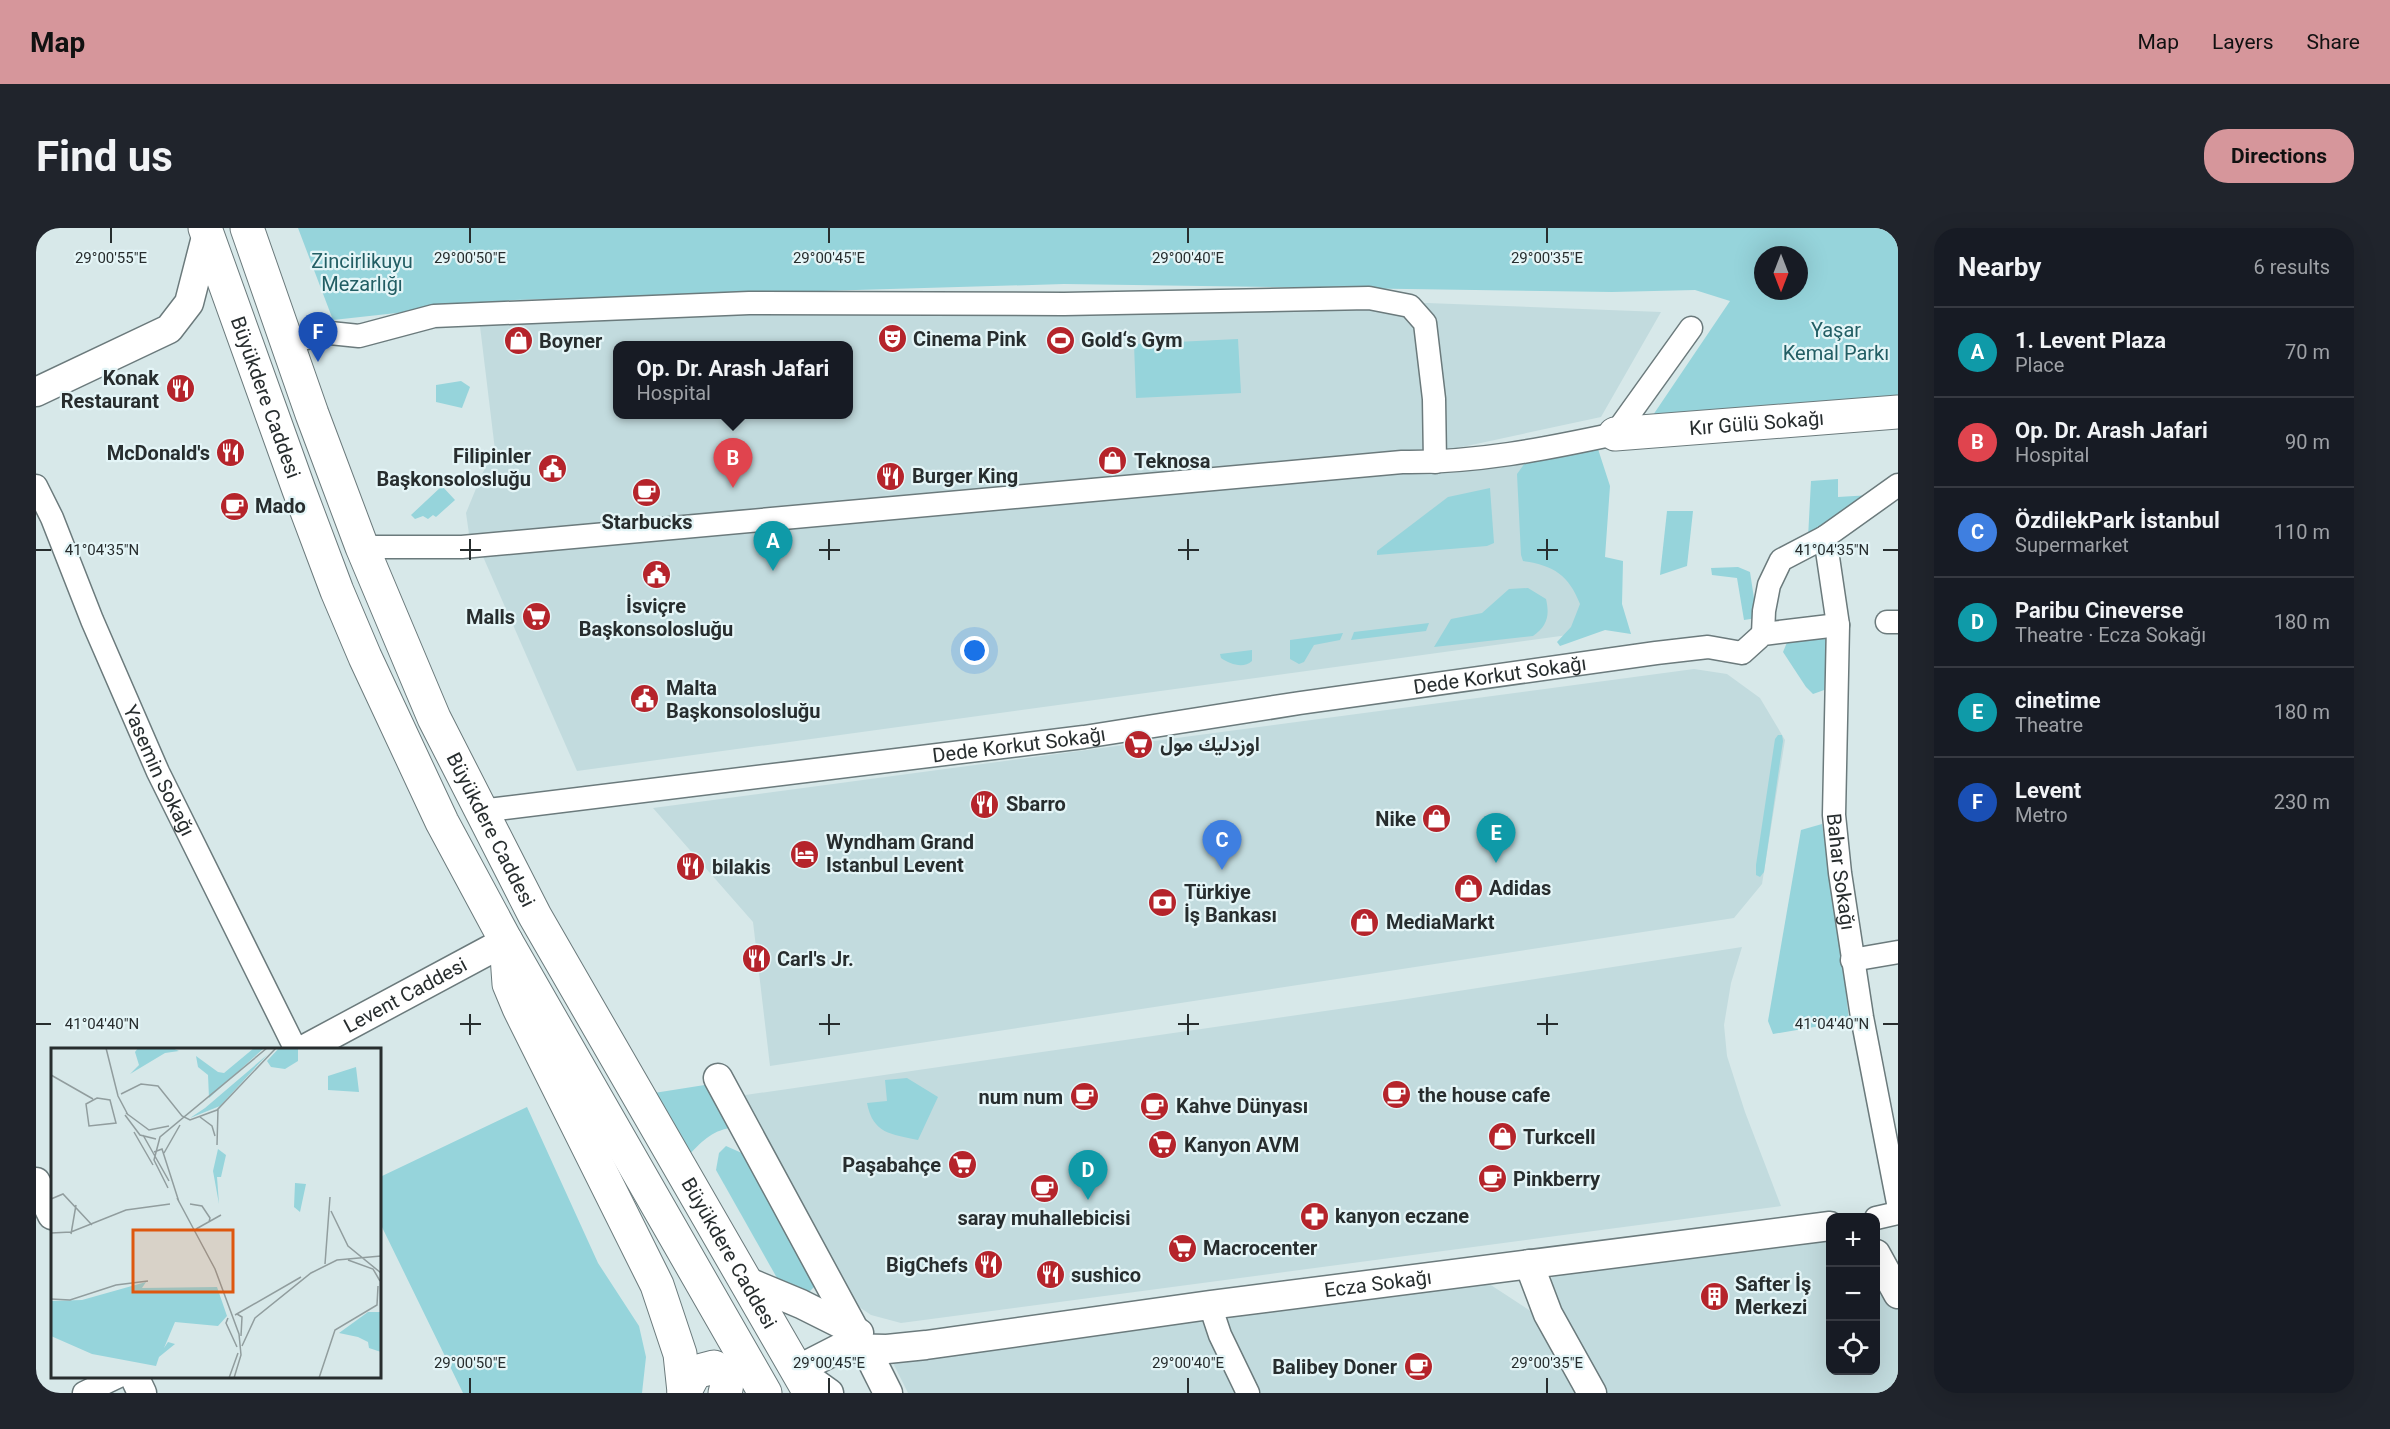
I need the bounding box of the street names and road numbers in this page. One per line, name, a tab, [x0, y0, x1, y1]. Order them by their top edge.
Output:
street label: Büyükdere Caddesi	[226, 313, 306, 482]
street label: Kır Gülü Sokağı	[1688, 406, 1825, 440]
street label: Dede Korkut Sokağı	[1412, 651, 1588, 699]
street label: Yasemin Sokağı	[118, 701, 200, 840]
street label: Dede Korkut Sokağı	[931, 722, 1107, 767]
street label: Büyükdere Caddesi	[442, 748, 540, 911]
street label: Bahar Sokağı	[1822, 812, 1861, 932]
street label: Levent Caddesi	[339, 952, 471, 1038]
street label: Büyükdere Caddesi	[676, 1173, 782, 1333]
street label: Ecza Sokağı	[1323, 1265, 1433, 1302]

